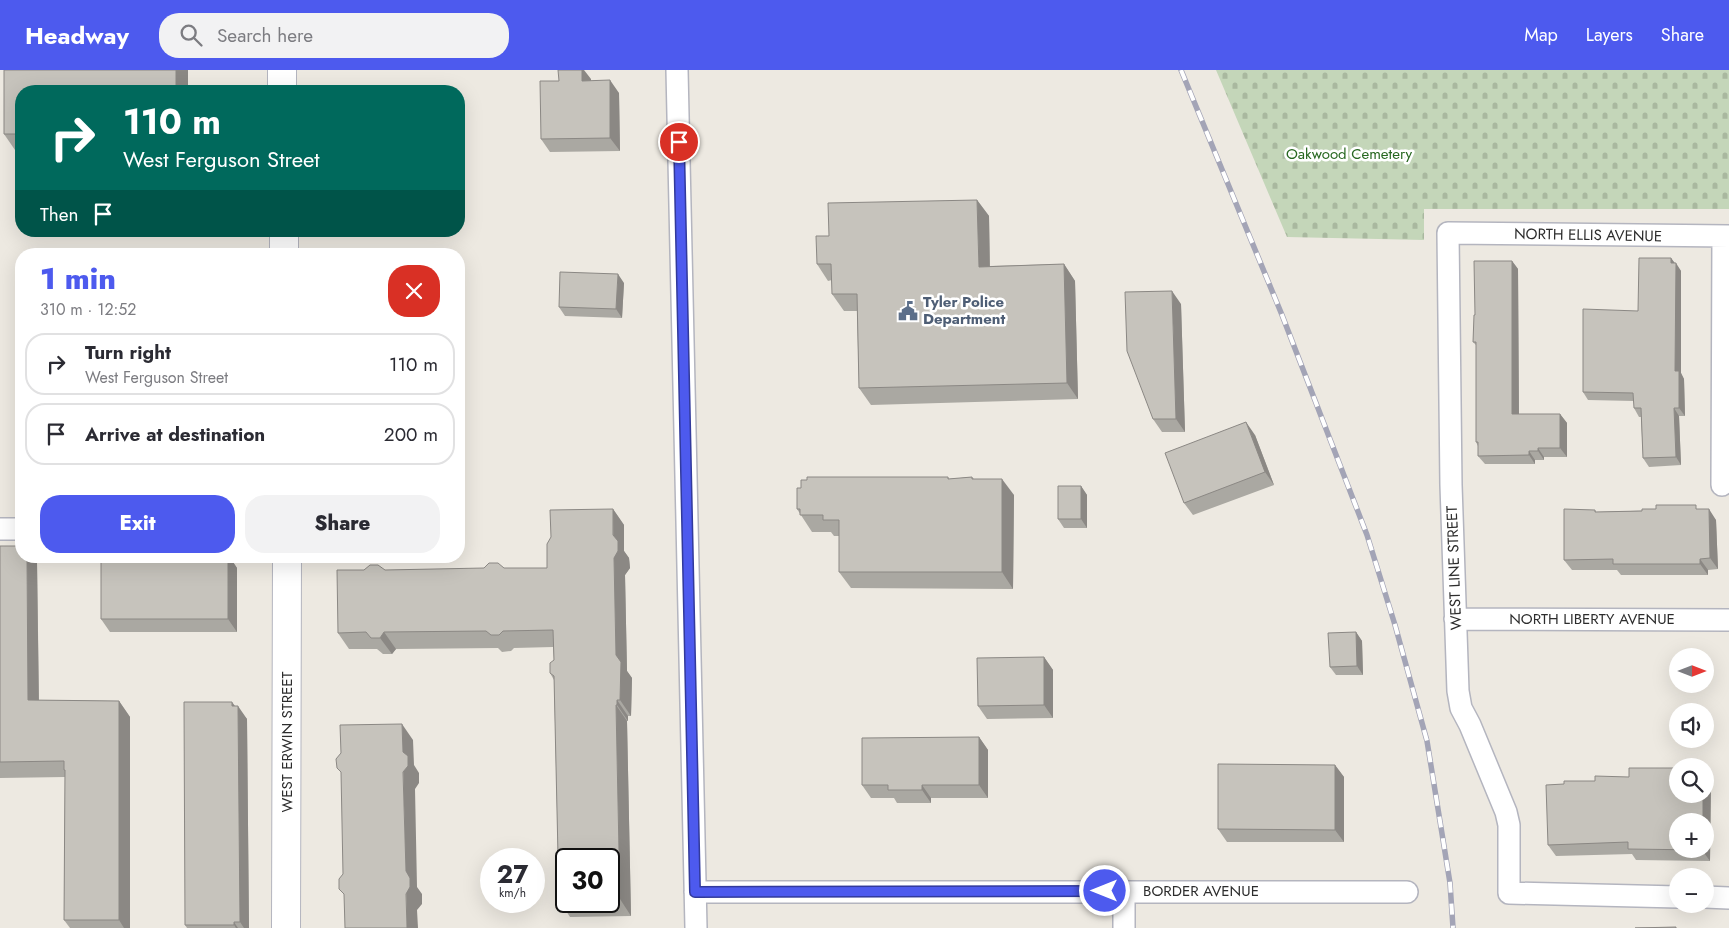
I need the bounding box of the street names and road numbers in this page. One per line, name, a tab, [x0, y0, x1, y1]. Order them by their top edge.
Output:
street label: NORTH ELLIS AVENUE	[1514, 223, 1662, 247]
street label: WEST LINE STREET	[1441, 505, 1467, 631]
street label: NORTH LIBERTY AVENUE	[1509, 608, 1675, 630]
street label: WEST ERWIN STREET	[276, 671, 298, 813]
street label: BORDER AVENUE	[1143, 880, 1259, 902]

